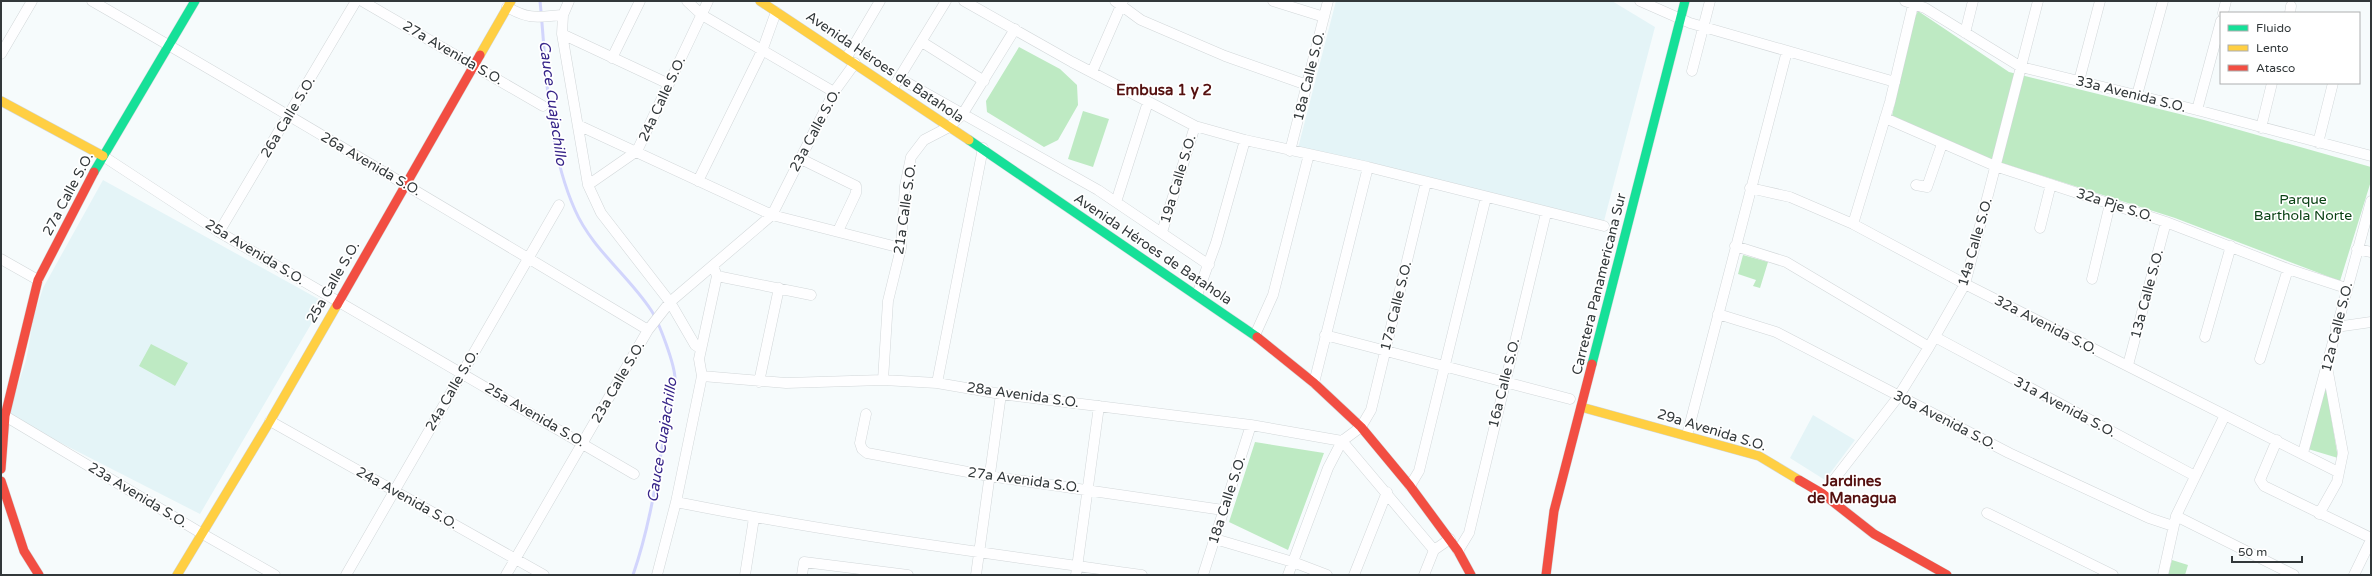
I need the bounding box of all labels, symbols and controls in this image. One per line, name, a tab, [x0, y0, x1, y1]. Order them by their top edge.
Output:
street label: Avenida Héroes de Batahola	[803, 8, 967, 126]
legend	[2220, 12, 2360, 84]
street label: 27a Avenida S.O.	[400, 17, 506, 89]
text: Fluido	[2256, 21, 2291, 35]
street label: 18a Calle S.O.	[1290, 29, 1328, 123]
water label: Cauce Cuajachillo	[535, 39, 571, 167]
text: Lento	[2256, 41, 2289, 55]
street label: 24a Calle S.O.	[635, 54, 689, 144]
text: Atasco	[2256, 61, 2295, 75]
street label: 33a Avenida S.O.	[2074, 72, 2188, 116]
street label: 26a Calle S.O.	[257, 73, 319, 161]
district label: Embusa 1 y 2	[1116, 81, 1212, 100]
street label: 23a Calle S.O.	[786, 85, 844, 175]
street label: 26a Avenida S.O.	[318, 128, 424, 200]
street label: 19a Calle S.O.	[1156, 133, 1200, 225]
street label: 27a Calle S.O.	[39, 149, 97, 239]
street label: 21a Calle S.O.	[890, 162, 920, 256]
street label: 32a Pje S.O.	[2074, 185, 2156, 225]
street label: Avenida Héroes de Batahola	[1071, 190, 1235, 308]
street label: Carretera Panamericana Sur	[1568, 191, 1630, 377]
park label: Parque Barthola Norte	[2254, 191, 2352, 224]
street label: 14a Calle S.O.	[1954, 196, 1996, 288]
street label: 25a Avenida S.O.	[202, 216, 308, 288]
street label: 25a Calle S.O.	[303, 238, 363, 326]
street label: 13a Calle S.O.	[2127, 247, 2167, 341]
street label: 17a Calle S.O.	[1377, 259, 1415, 353]
street label: 12a Calle S.O.	[2318, 280, 2356, 374]
street label: 32a Avenida S.O.	[1992, 292, 2100, 358]
street label: 16a Calle S.O.	[1485, 336, 1523, 430]
street label: 23a Calle S.O.	[588, 338, 648, 426]
street label: 24a Calle S.O.	[422, 346, 482, 434]
street label: 31a Avenida S.O.	[2011, 373, 2119, 441]
water label: Cauce Cuajachillo	[643, 376, 681, 504]
street label: 25a Avenida S.O.	[482, 379, 588, 451]
street label: 28a Avenida S.O.	[966, 379, 1080, 411]
street label: 30a Avenida S.O.	[1891, 387, 1999, 453]
street label: 29a Avenida S.O.	[1655, 405, 1769, 455]
street label: 18a Calle S.O.	[1205, 454, 1249, 546]
street label: 23a Avenida S.O.	[85, 459, 191, 531]
street label: 24a Avenida S.O.	[353, 463, 461, 533]
street label: 27a Avenida S.O.	[967, 464, 1081, 496]
district label: Jardines de Managua	[1807, 472, 1897, 508]
scale bar	[2232, 538, 2302, 564]
text: 50 m	[2238, 545, 2267, 559]

